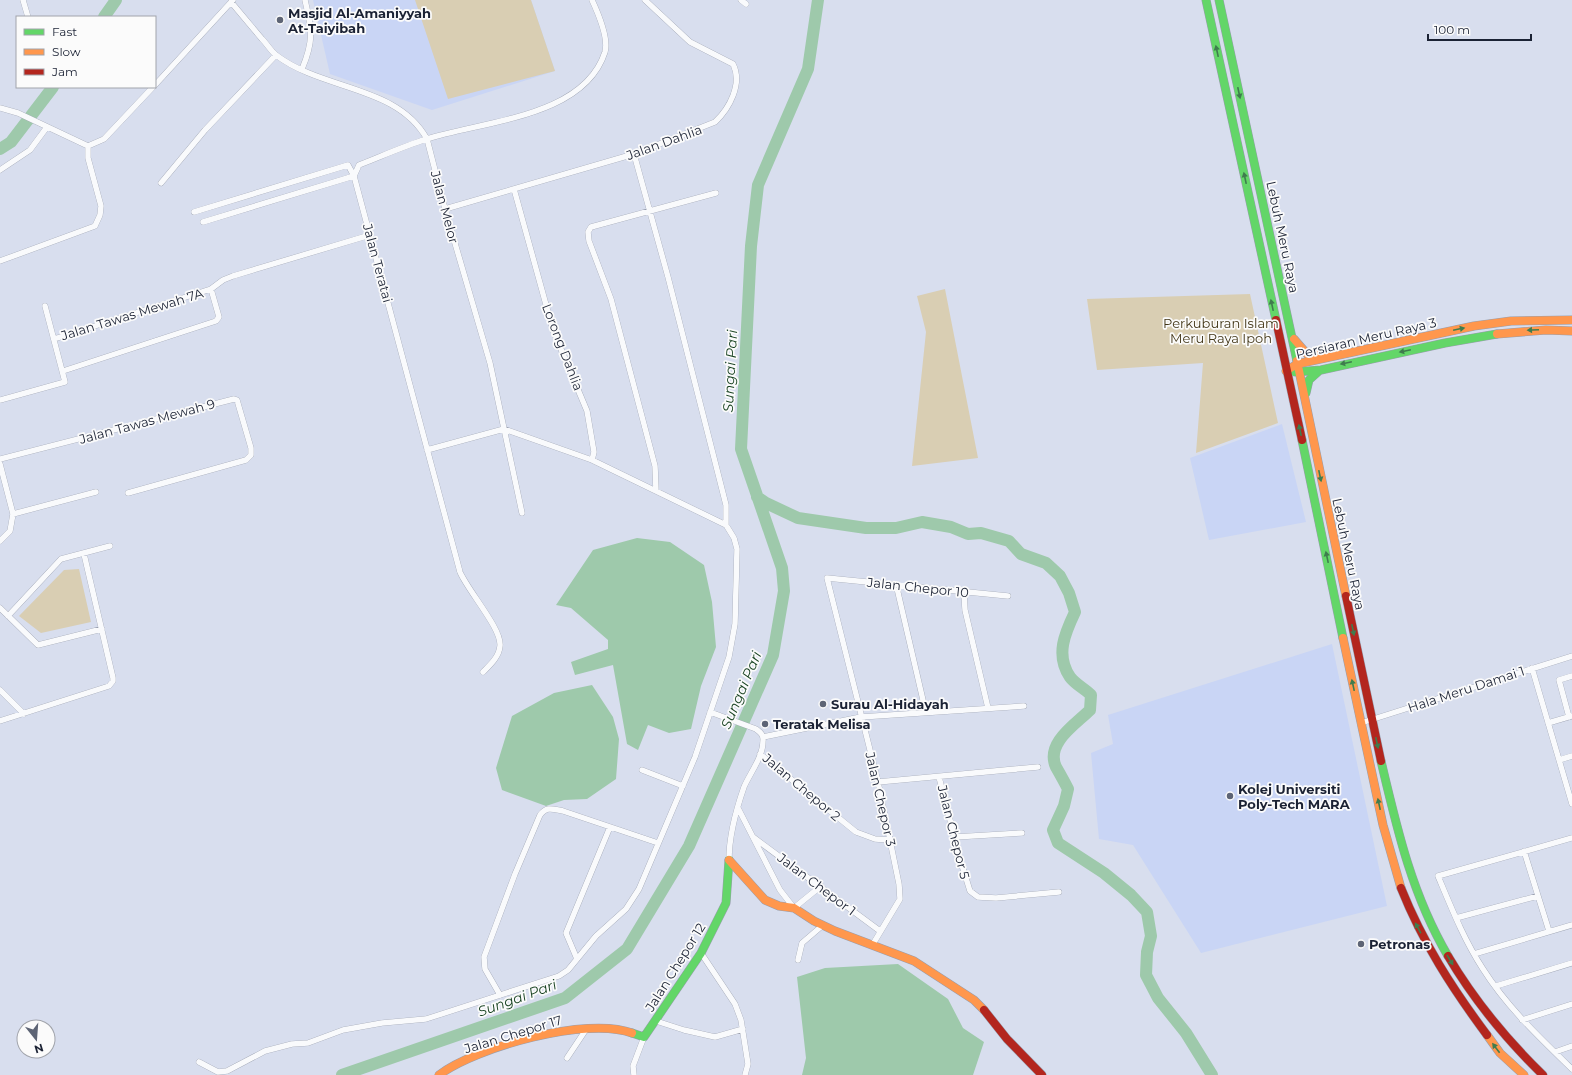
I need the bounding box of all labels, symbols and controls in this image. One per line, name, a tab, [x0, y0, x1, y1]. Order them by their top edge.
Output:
place label: Masjid Al-Amaniyyah At-Taiyibah	[287, 5, 431, 36]
marker: Masjid Al-Amaniyyah At-Taiyibah	[275, 15, 285, 25]
legend	[16, 16, 156, 88]
scale bar	[1428, 16, 1531, 42]
text: 100 m	[1434, 22, 1470, 37]
text: Fast	[52, 24, 77, 39]
text: Slow	[52, 44, 81, 59]
one-way arrow	[1214, 45, 1220, 57]
text: Jam	[51, 64, 78, 79]
one-way arrow	[1237, 87, 1243, 99]
street label: Jalan Dahlia	[623, 121, 704, 163]
street label: Jalan Melor	[427, 168, 462, 245]
one-way arrow	[1242, 172, 1248, 184]
street label: Lebuh Meru Raya	[1263, 180, 1303, 294]
street label: Jalan Teratai	[360, 221, 396, 304]
street label: Jalan Tawas Mewah 7A	[58, 285, 206, 344]
one-way arrow	[1269, 299, 1275, 311]
street label: Lorong Dahlia	[539, 301, 587, 393]
street label: Persiaran Meru Raya 3	[1294, 314, 1438, 362]
park label: Perkuburan Islam Meru Raya Ipoh	[1163, 315, 1279, 346]
one-way arrow	[1453, 326, 1465, 332]
one-way arrow	[1527, 327, 1539, 334]
water label: Sungai Pari	[719, 329, 741, 413]
one-way arrow	[1399, 349, 1411, 355]
one-way arrow	[1340, 361, 1353, 367]
street label: Jalan Tawas Mewah 9	[76, 395, 217, 447]
one-way arrow	[1296, 424, 1302, 436]
one-way arrow	[1318, 470, 1324, 482]
street label: Lebuh Meru Raya	[1329, 497, 1369, 611]
one-way arrow	[1323, 551, 1329, 563]
street label: Jalan Chepor 10	[865, 574, 970, 600]
one-way arrow	[1350, 624, 1356, 637]
water label: Sungai Pari	[717, 648, 766, 732]
street label: Hala Meru Damai 1	[1406, 663, 1526, 715]
one-way arrow	[1349, 679, 1355, 691]
place label: Surau Al-Hidayah	[831, 696, 949, 712]
marker: Surau Al-Hidayah	[818, 699, 828, 709]
place label: Teratak Melisa	[773, 716, 871, 732]
marker: Teratak Melisa	[760, 719, 770, 729]
one-way arrow	[1374, 737, 1380, 749]
street label: Jalan Chepor 2	[759, 749, 844, 824]
street label: Jalan Chepor 3	[862, 749, 900, 848]
place label: Kolej Universiti Poly-Tech MARA	[1238, 781, 1351, 812]
street label: Jalan Chepor 5	[934, 782, 973, 881]
marker: Kolej Universiti Poly-Tech MARA	[1225, 791, 1235, 801]
one-way arrow	[1375, 798, 1381, 810]
street label: Jalan Chepor 1	[774, 849, 859, 919]
street label: Jalan Chepor 12	[641, 920, 709, 1015]
one-way arrow	[1414, 922, 1421, 934]
place label: Petronas	[1369, 936, 1430, 952]
marker: Petronas	[1356, 939, 1366, 949]
one-way arrow	[1446, 954, 1453, 966]
water label: Sungai Pari	[475, 975, 559, 1021]
street label: Jalan Chepor 17	[461, 1011, 564, 1057]
north arrow	[16, 1019, 56, 1059]
text: N	[33, 1041, 45, 1057]
one-way arrow	[1493, 1043, 1501, 1053]

